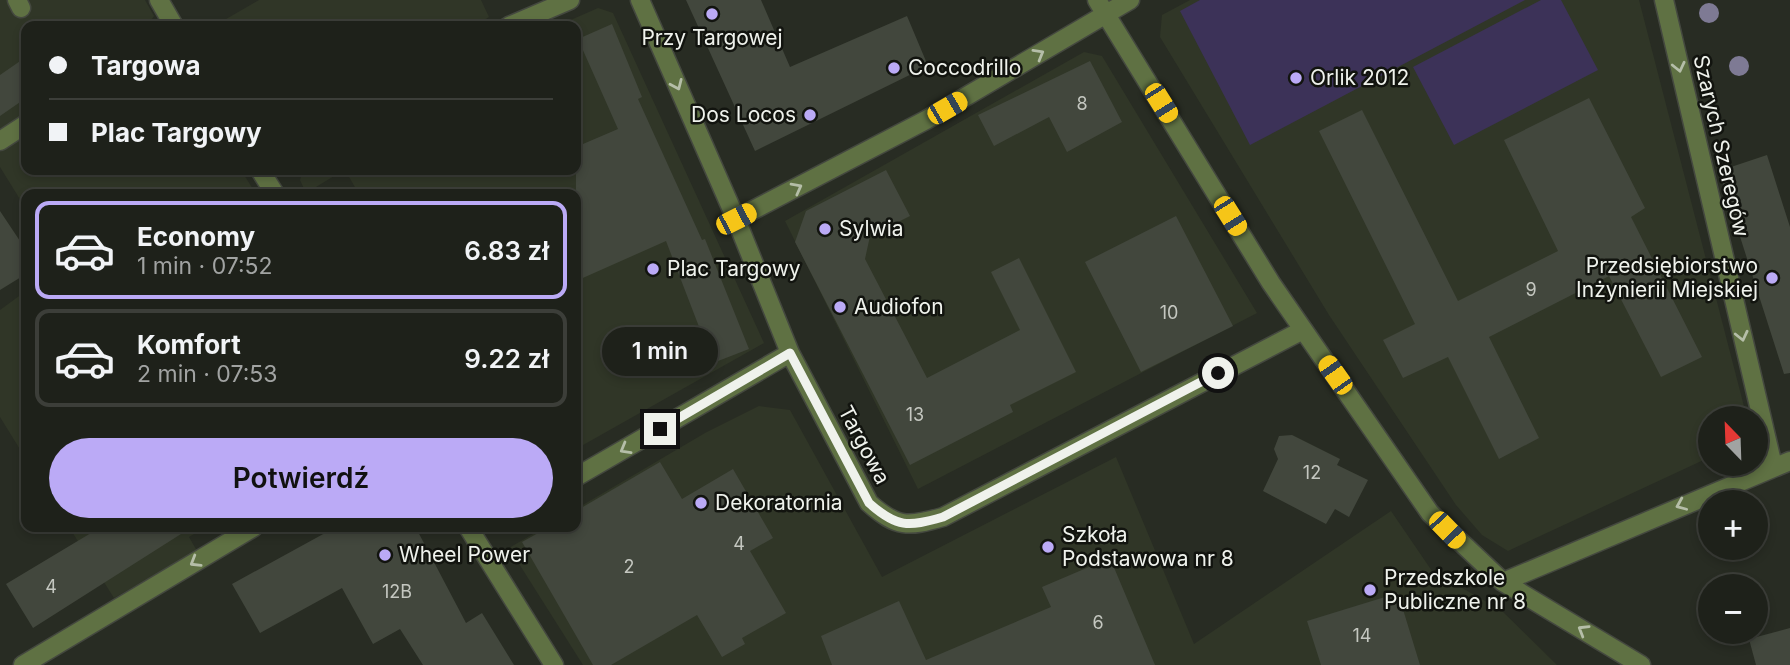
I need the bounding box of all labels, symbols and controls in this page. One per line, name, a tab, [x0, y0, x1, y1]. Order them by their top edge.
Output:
marker: Przy Targowej	[704, 6, 720, 22]
place label: Przy Targowej	[641, 25, 783, 50]
text: Targowa	[91, 50, 201, 81]
one-way arrow	[1031, 50, 1044, 63]
street label: Szarych Szeregów	[1688, 53, 1755, 239]
place label: Coccodrillo	[908, 55, 1021, 80]
marker: Coccodrillo	[886, 60, 902, 76]
one-way arrow	[1670, 60, 1685, 72]
place label: Orlik 2012	[1310, 65, 1409, 90]
marker: Orlik 2012	[1288, 70, 1304, 86]
one-way arrow	[669, 78, 683, 90]
car	[1141, 80, 1182, 126]
car	[924, 88, 971, 128]
house number: 8	[1076, 93, 1088, 114]
place label: Dos Locos	[691, 102, 796, 127]
marker: Dos Locos	[802, 107, 818, 123]
text: Plac Targowy	[91, 117, 262, 148]
one-way arrow	[790, 183, 802, 196]
car	[1210, 193, 1251, 239]
car	[713, 200, 760, 238]
place label: Sylwia	[839, 216, 904, 241]
icon: car	[53, 219, 116, 282]
text: Economy	[137, 221, 255, 252]
marker: Sylwia	[817, 221, 833, 237]
text: 6.83 zł	[464, 235, 549, 266]
text: 1 min · 07:52	[137, 252, 273, 280]
place label: Przedsiębiorstwo Inżynierii Miejskiej	[1576, 253, 1758, 302]
place label: Plac Targowy	[667, 256, 801, 281]
marker: Plac Targowy	[645, 261, 661, 277]
marker: Przedsiębiorstwo Inżynierii Miejskiej	[1764, 270, 1780, 286]
house number: 9	[1525, 279, 1537, 300]
place label: Audiofon	[854, 294, 944, 319]
marker: Audiofon	[832, 299, 848, 315]
house number: 10	[1160, 302, 1178, 323]
icon: car	[53, 327, 116, 390]
callout: 1 min	[602, 328, 718, 376]
text: Komfort	[137, 329, 241, 360]
one-way arrow	[1734, 330, 1748, 342]
text: 1 min	[632, 337, 688, 365]
text: 9.22 zł	[464, 343, 549, 374]
car	[1315, 352, 1356, 398]
route start	[1202, 357, 1234, 389]
text: 2 min · 07:53	[137, 360, 277, 388]
street label: Targowa	[833, 401, 896, 488]
house number: 13	[906, 404, 924, 425]
north arrow	[1698, 406, 1768, 476]
map controls	[1698, 406, 1768, 644]
route end	[644, 413, 676, 445]
button: Potwierdź	[49, 438, 553, 518]
one-way arrow	[620, 441, 633, 454]
house number: 12	[1303, 462, 1321, 483]
place label: Dekoratornia	[715, 490, 843, 515]
button: +	[1698, 490, 1768, 560]
marker: Dekoratornia	[693, 495, 709, 511]
one-way arrow	[1676, 497, 1689, 511]
car	[1425, 508, 1470, 552]
place label: Szkoła Podstawowa nr 8	[1062, 522, 1234, 571]
house number: 4	[733, 533, 745, 554]
marker: Szkoła Podstawowa nr 8	[1040, 539, 1056, 555]
place label: Wheel Power	[399, 542, 530, 567]
marker: Wheel Power	[377, 547, 393, 563]
one-way arrow	[190, 553, 203, 566]
house number: 2	[624, 556, 634, 577]
place label: Przedszkole Publiczne nr 8	[1384, 565, 1526, 614]
button: −	[1698, 574, 1768, 644]
house number: 4	[45, 576, 57, 597]
house number: 12B	[382, 581, 412, 602]
marker: Przedszkole Publiczne nr 8	[1362, 582, 1378, 598]
house number: 6	[1092, 612, 1104, 633]
house number: 14	[1353, 625, 1371, 646]
one-way arrow	[1577, 625, 1590, 638]

